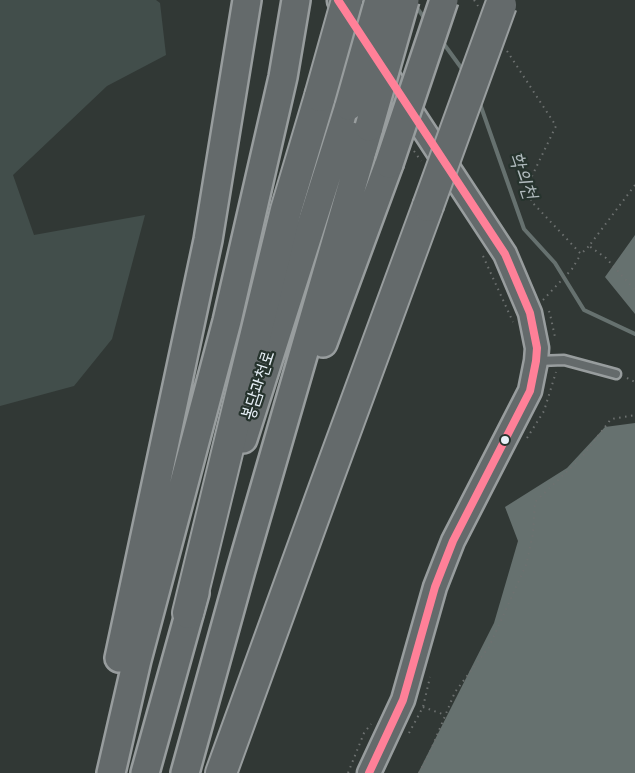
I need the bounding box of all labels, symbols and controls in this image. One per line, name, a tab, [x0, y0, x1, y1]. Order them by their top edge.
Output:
water label: 학의천	[502, 149, 540, 203]
street label: 봉담과천로	[239, 348, 281, 424]
unlabelled marker	[499, 434, 511, 446]

